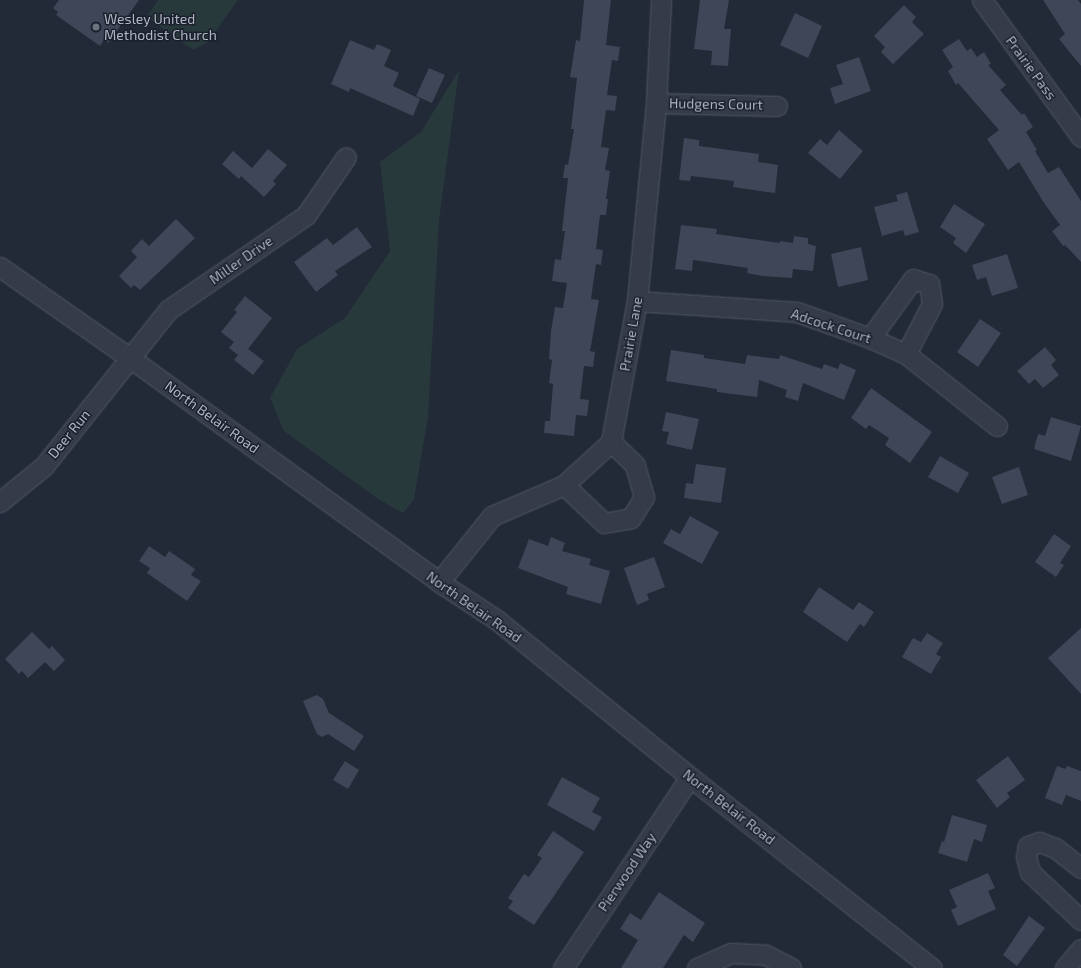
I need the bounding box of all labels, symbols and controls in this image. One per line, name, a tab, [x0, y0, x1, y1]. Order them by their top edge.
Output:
place label: Wesley United Methodist Church	[104, 11, 217, 44]
marker: Wesley United Methodist Church	[91, 22, 101, 32]
street label: Prairie Pass	[1002, 33, 1060, 103]
street label: Hudgens Court	[669, 95, 763, 113]
street label: Miller Drive	[206, 232, 276, 288]
street label: Prairie Lane	[616, 295, 646, 373]
street label: Adcock Court	[789, 305, 873, 347]
street label: North Belair Road	[162, 377, 262, 457]
street label: Deer Run	[44, 406, 94, 462]
street label: North Belair Road	[423, 568, 525, 646]
street label: North Belair Road	[679, 766, 779, 848]
street label: Pierwood Way	[594, 829, 660, 915]

